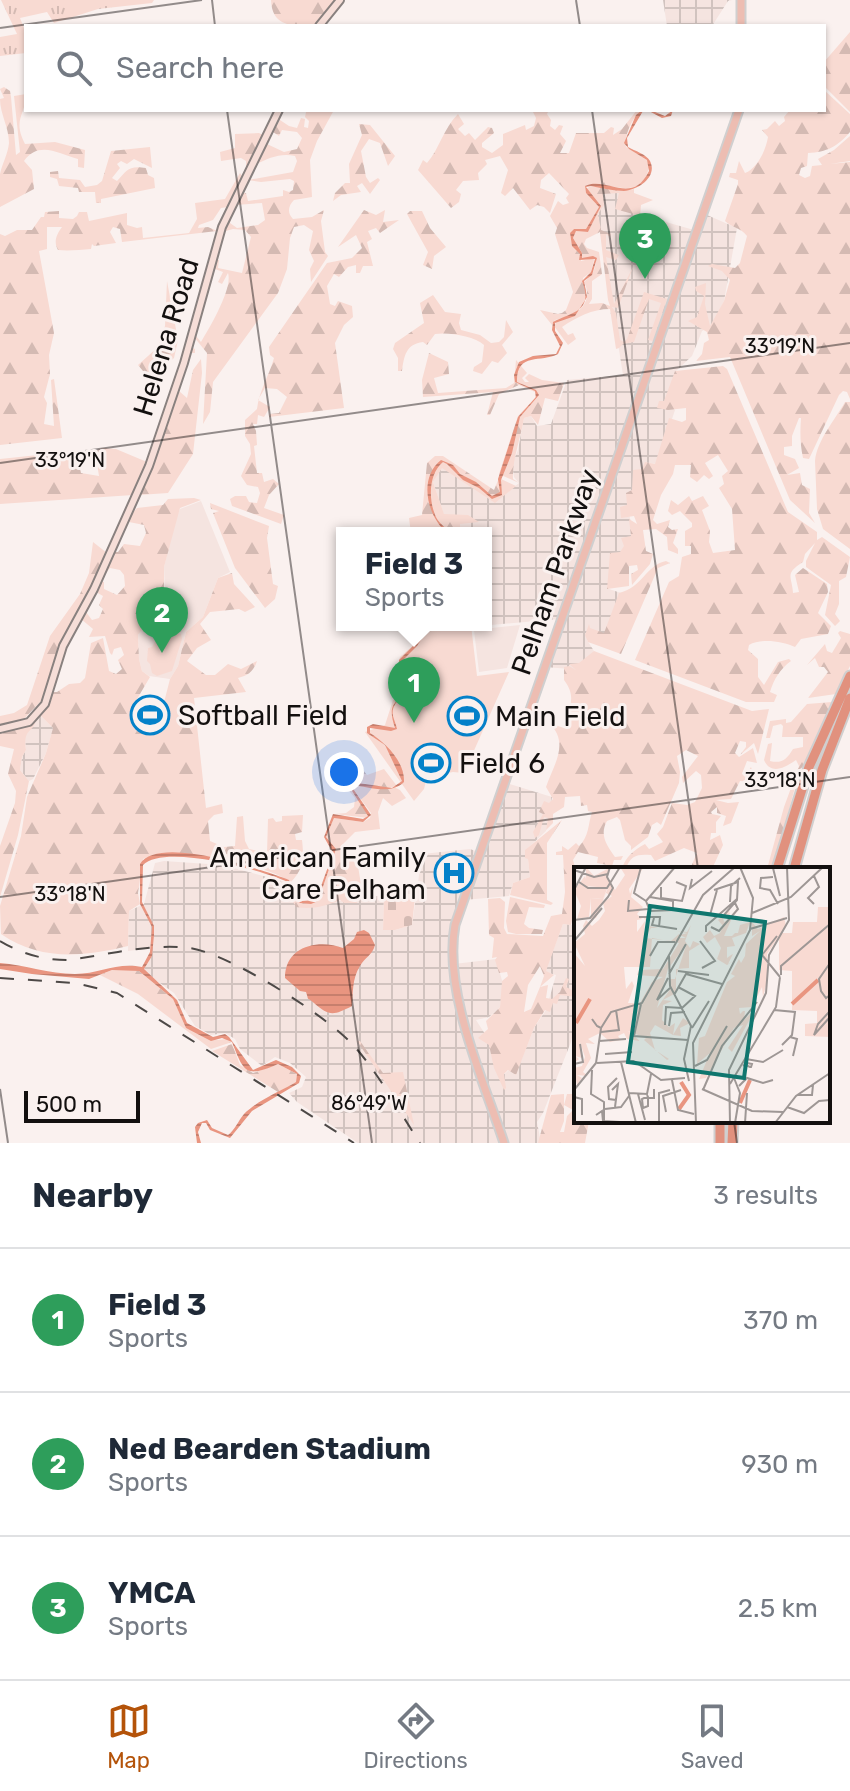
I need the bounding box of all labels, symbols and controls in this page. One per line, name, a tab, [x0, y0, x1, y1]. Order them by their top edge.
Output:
search box	[24, 24, 826, 112]
icon: search	[52, 46, 96, 90]
text: Search here	[116, 50, 284, 86]
pin: 3	[619, 213, 671, 279]
street label: Helena Road	[126, 254, 206, 420]
text: 33°19'N	[745, 334, 815, 358]
text: 33°19'N	[35, 448, 105, 472]
street label: Pelham Parkway	[504, 465, 606, 679]
popup	[336, 527, 492, 631]
text: Field 3	[365, 546, 463, 582]
text: Sports	[365, 582, 445, 613]
pin: 2	[136, 587, 188, 653]
pin: 1	[388, 657, 440, 723]
sports icon: Softball Field	[129, 694, 171, 736]
sports icon: Main Field	[446, 695, 488, 737]
place label: Softball Field	[178, 699, 348, 732]
place label: Main Field	[495, 700, 626, 733]
sports icon: Field 6	[410, 742, 452, 784]
place label: Field 6	[459, 747, 545, 780]
your location	[324, 752, 364, 792]
text: 33°18'N	[744, 768, 816, 792]
place label: American Family Care Pelham	[210, 841, 426, 906]
hospital icon: American Family Care Pelham	[433, 852, 475, 894]
inset map	[574, 867, 830, 1123]
text: 33°18'N	[34, 882, 106, 906]
scale bar	[24, 1087, 140, 1123]
text: 500 m	[36, 1091, 102, 1118]
text: 86°49'W	[331, 1091, 407, 1115]
text: Nearby	[32, 1175, 153, 1216]
text: 3 results	[713, 1180, 818, 1211]
text: Field 3	[108, 1287, 207, 1323]
text: 1	[52, 1305, 64, 1336]
text: 370 m	[743, 1305, 818, 1336]
text: Sports	[108, 1323, 188, 1354]
text: Ned Bearden Stadium	[108, 1431, 431, 1467]
text: 2	[50, 1449, 66, 1480]
text: 930 m	[741, 1449, 818, 1480]
text: Sports	[108, 1467, 188, 1498]
text: YMCA	[108, 1575, 196, 1611]
text: 3	[49, 1593, 67, 1624]
text: 2.5 km	[738, 1593, 818, 1624]
text: Sports	[108, 1611, 188, 1642]
tab: Map	[107, 1699, 151, 1774]
tab: Directions	[364, 1699, 468, 1774]
tab: Saved	[681, 1699, 744, 1774]

